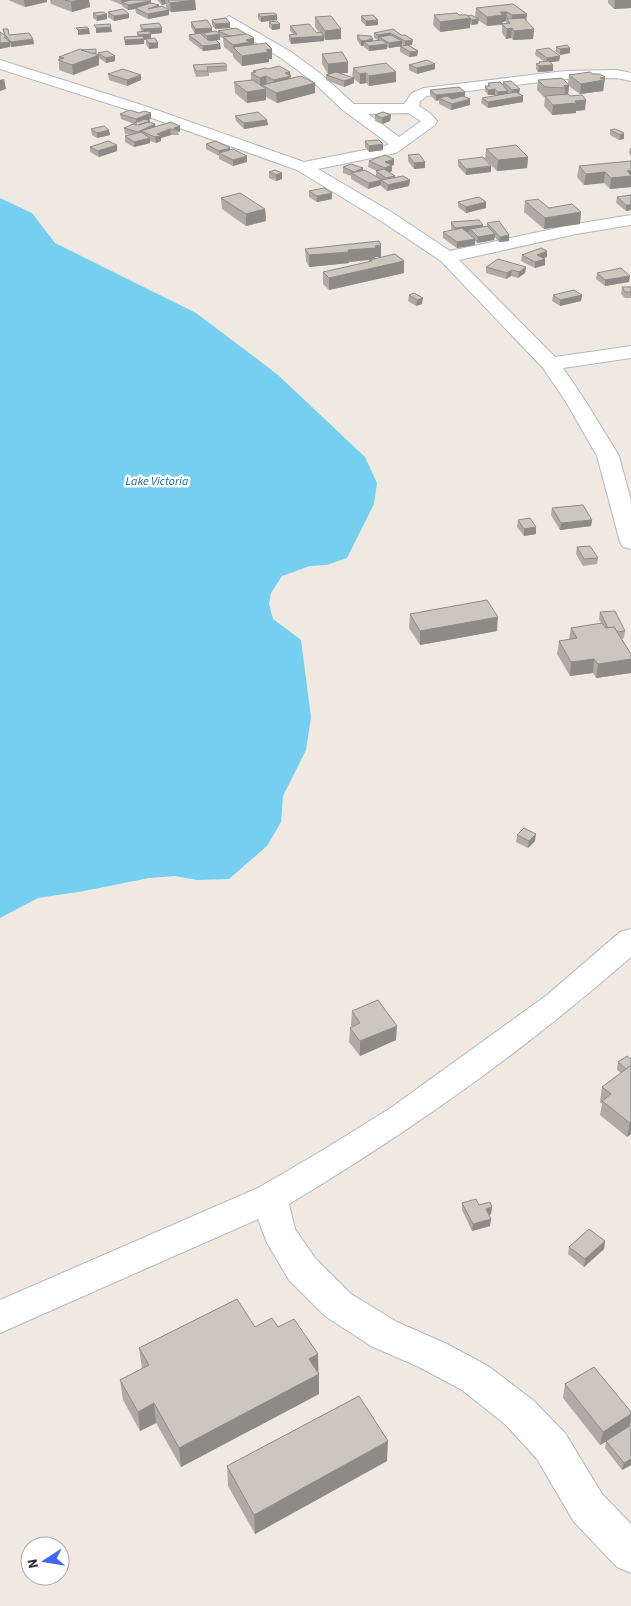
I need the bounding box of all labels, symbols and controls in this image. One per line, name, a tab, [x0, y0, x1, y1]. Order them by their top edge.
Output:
water label: Lake Victoria	[126, 473, 189, 490]
north arrow	[20, 1536, 70, 1586]
text: N	[23, 1557, 44, 1570]

